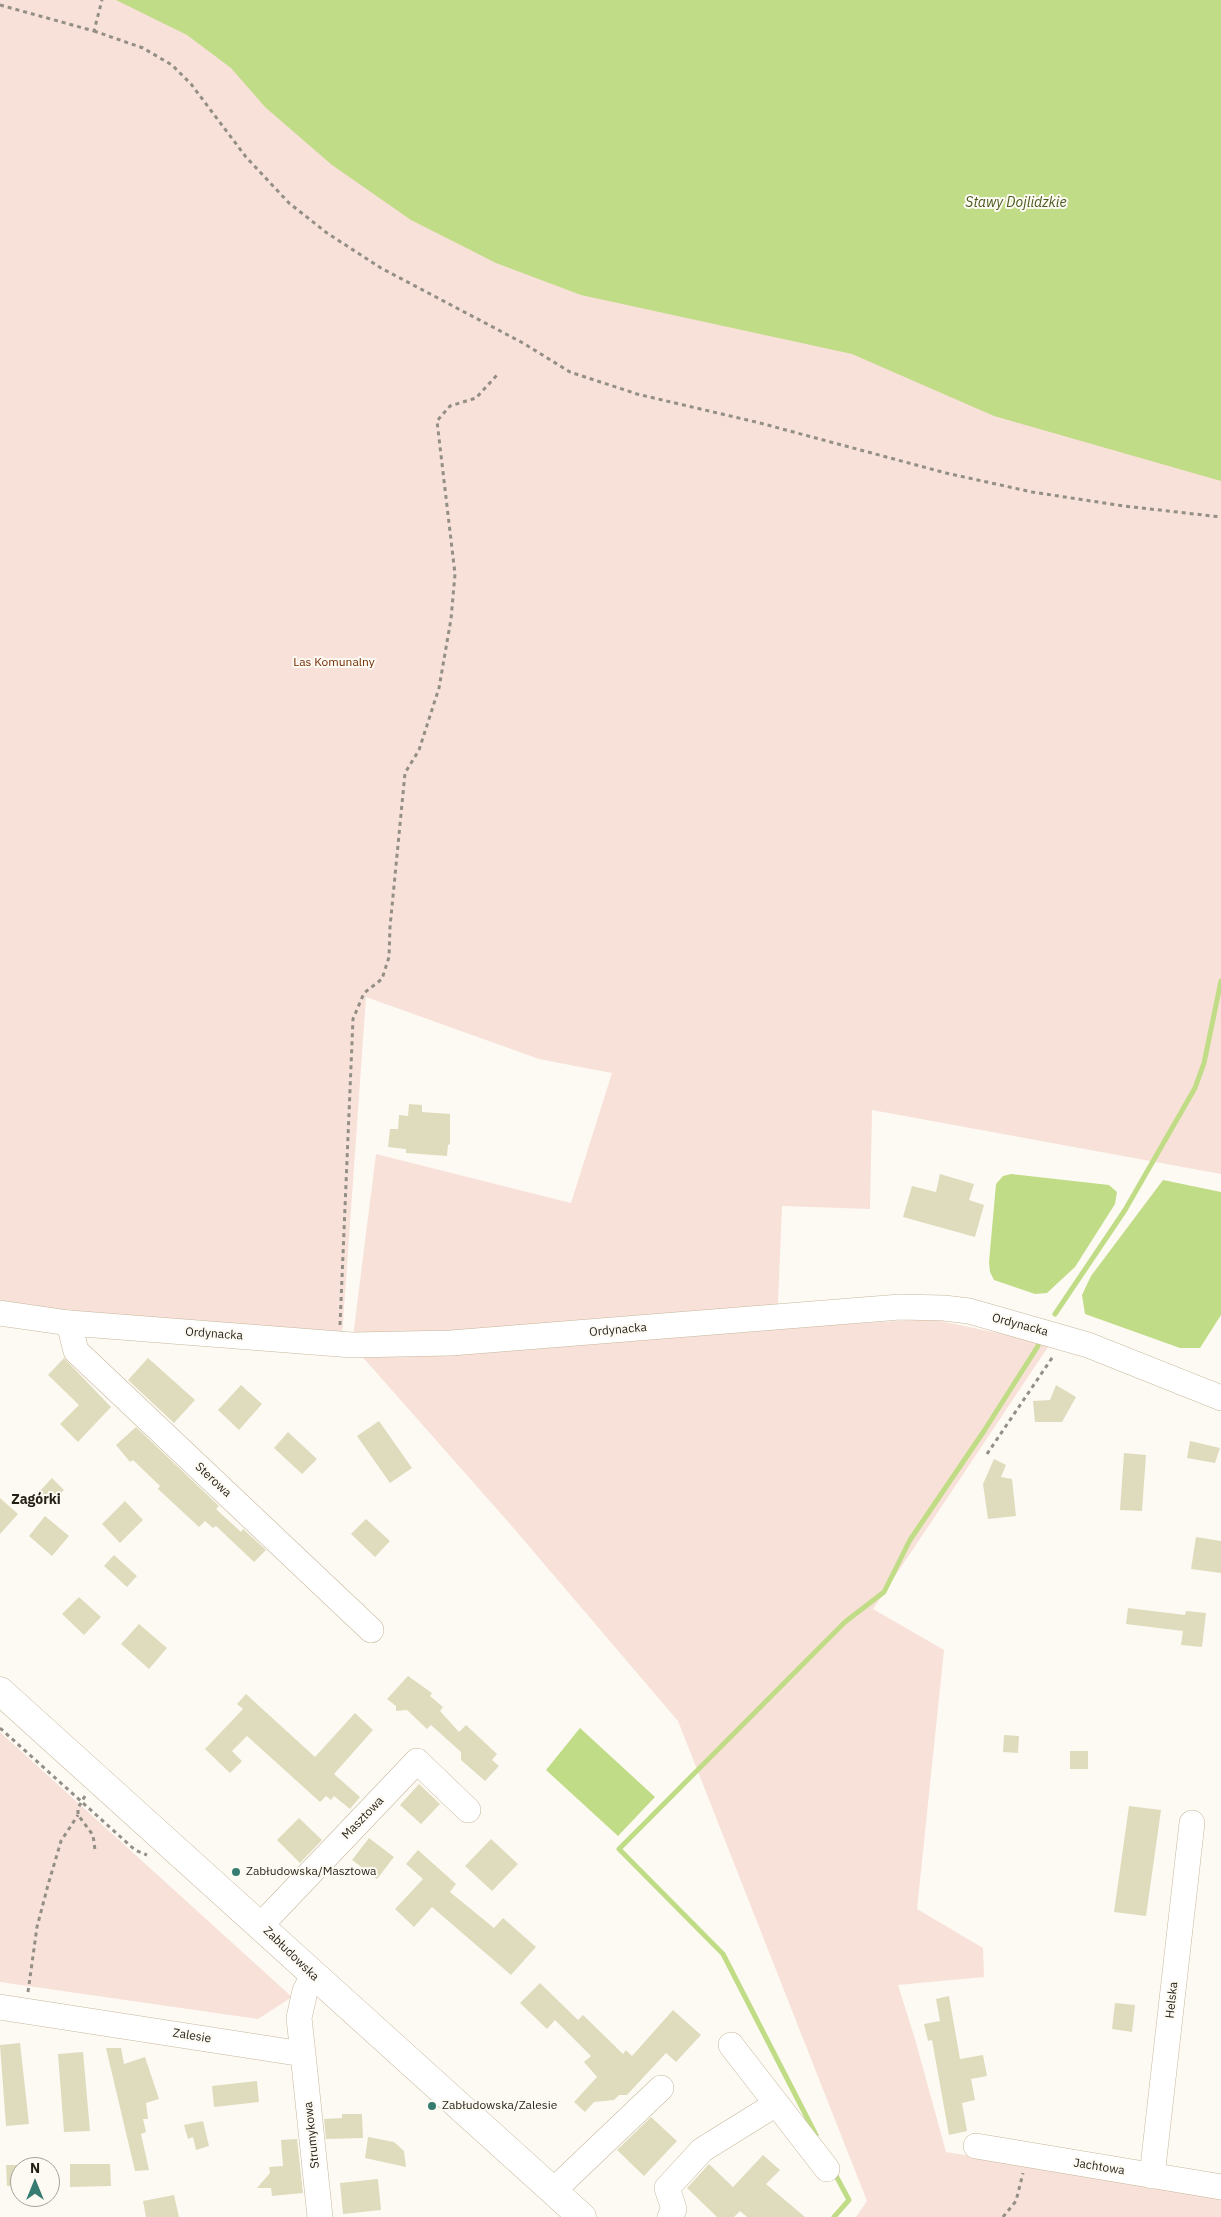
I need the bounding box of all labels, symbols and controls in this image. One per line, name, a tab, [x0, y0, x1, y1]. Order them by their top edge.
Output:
water label: Stawy Dojlidzkie	[965, 195, 1067, 211]
park label: Las Komunalny	[293, 656, 375, 670]
street label: Ordynacka	[990, 1311, 1050, 1339]
street label: Ordynacka	[589, 1320, 647, 1340]
street label: Ordynacka	[185, 1325, 243, 1343]
street label: Sterowa	[192, 1460, 234, 1500]
district label: Zagórki	[11, 1492, 61, 1508]
street label: Masztowa	[339, 1794, 387, 1842]
place label: Zabłudowska/Masztowa	[246, 1865, 376, 1879]
marker: Zabłudowska/Masztowa	[230, 1866, 242, 1878]
street label: Zabłudowska	[260, 1924, 322, 1984]
street label: Helska	[1163, 1981, 1181, 2019]
street label: Zalesie	[172, 2026, 212, 2046]
place label: Zabłudowska/Zalesie	[442, 2099, 557, 2113]
marker: Zabłudowska/Zalesie	[426, 2100, 438, 2112]
street label: Strumykowa	[301, 2101, 323, 2169]
street label: Jachtowa	[1072, 2156, 1126, 2178]
north arrow	[10, 2157, 60, 2207]
text: N	[30, 2159, 40, 2177]

